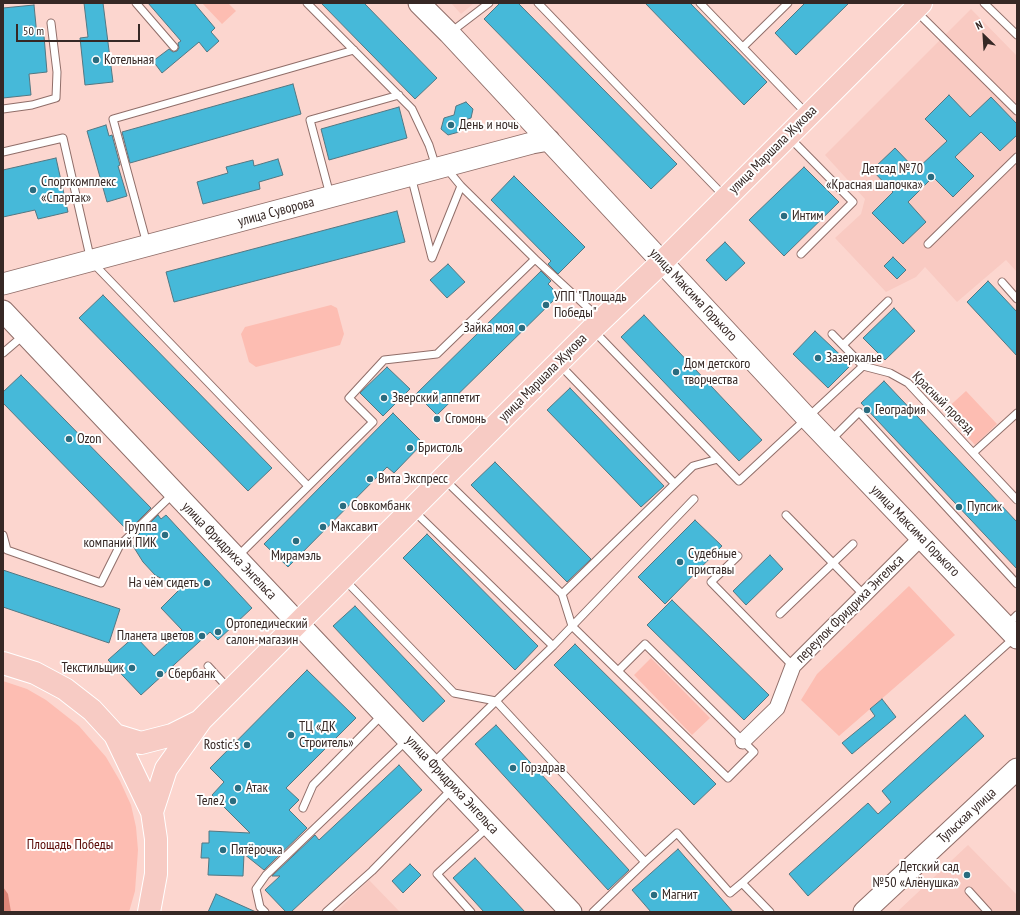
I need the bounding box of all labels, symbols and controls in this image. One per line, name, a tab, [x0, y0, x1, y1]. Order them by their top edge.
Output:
scale bar	[18, 16, 142, 42]
north arrow	[964, 16, 1004, 56]
text: N	[973, 18, 985, 33]
text: 50 m	[23, 23, 44, 38]
place label: Котельная	[104, 52, 154, 68]
marker: Котельная	[91, 55, 101, 65]
street label: улица Маршала Жукова	[726, 103, 820, 197]
place label: День и ночь	[459, 117, 519, 133]
marker: День и ночь	[446, 120, 456, 130]
place label: Детсад №70 «Красная шапочка»	[826, 161, 923, 194]
marker: Детсад №70 «Красная шапочка»	[926, 172, 936, 182]
place label: Спорткомплекс «Спартак»	[41, 174, 116, 206]
marker: Спорткомплекс «Спартак»	[28, 185, 38, 195]
street label: улица Суворова	[236, 194, 316, 230]
place label: Интим	[792, 208, 824, 224]
marker: Интим	[779, 211, 789, 221]
street label: улица Максима Горького	[646, 245, 740, 345]
place label: УПП "Площадь Победы"	[554, 289, 627, 322]
marker: УПП "Площадь Победы"	[541, 300, 551, 310]
place label: Зайка моя	[463, 320, 514, 336]
marker: Зайка моя	[517, 323, 527, 333]
street label: улица Маршала Жукова	[496, 331, 590, 425]
place label: Зазеркалье	[826, 350, 882, 366]
marker: Зазеркалье	[813, 353, 823, 363]
place label: Дом детского творчества	[684, 356, 750, 388]
marker: Дом детского творчества	[671, 367, 681, 377]
street label: Красный проезд	[908, 368, 978, 438]
place label: Зверский аппетит	[392, 390, 480, 406]
marker: Зверский аппетит	[379, 393, 389, 403]
place label: География	[875, 402, 926, 418]
marker: География	[862, 405, 872, 415]
place label: Сгомонь	[445, 411, 486, 427]
marker: Сгомонь	[432, 414, 442, 424]
place label: Ozon	[77, 431, 102, 447]
marker: Ozon	[64, 434, 74, 444]
place label: Бристоль	[418, 440, 463, 456]
marker: Бристоль	[405, 443, 415, 453]
place label: Вита Экспресс	[378, 471, 448, 487]
marker: Вита Экспресс	[365, 474, 375, 484]
street label: улица Максима Горького	[867, 482, 963, 580]
place label: Совкомбанк	[351, 498, 411, 514]
street label: улица Фридриха Энгельса	[178, 499, 280, 603]
place label: Пупсик	[967, 499, 1002, 515]
marker: Совкомбанк	[338, 501, 348, 511]
marker: Пупсик	[954, 502, 964, 512]
place label: Группа компаний ПИК	[84, 519, 157, 552]
place label: Максавит	[331, 519, 378, 535]
marker: Максавит	[318, 522, 328, 532]
marker: Группа компаний ПИК	[160, 530, 170, 540]
marker: Мирамэль	[291, 536, 301, 546]
place label: Судебные приставы	[688, 546, 737, 578]
place label: Мирамэль	[271, 548, 321, 564]
street label: переулок Фридриха Энгельса	[792, 551, 908, 667]
marker: Судебные приставы	[675, 557, 685, 567]
place label: На чём сидеть	[129, 575, 199, 591]
marker: На чём сидеть	[202, 578, 212, 588]
place label: Ортопедический салон-магазин	[226, 616, 308, 648]
marker: Ортопедический салон-магазин	[213, 627, 223, 637]
place label: Планета цветов	[117, 628, 194, 644]
marker: Планета цветов	[197, 631, 207, 641]
place label: Текстильщик	[62, 660, 124, 676]
marker: Текстильщик	[127, 663, 137, 673]
place label: Сбербанк	[168, 666, 215, 682]
marker: Сбербанк	[155, 669, 165, 679]
place label: ТЦ «ДК Строитель»	[299, 719, 354, 752]
marker: ТЦ «ДК Строитель»	[286, 730, 296, 740]
street label: улица Фридриха Энгельса	[402, 732, 502, 838]
place label: Rostic's	[204, 737, 239, 753]
marker: Rostic's	[242, 740, 252, 750]
place label: Горздрав	[521, 760, 565, 776]
marker: Горздрав	[508, 763, 518, 773]
place label: Атак	[246, 780, 268, 796]
marker: Атак	[233, 783, 243, 793]
street label: Тульская улица	[934, 785, 1000, 847]
place label: Теле2	[197, 793, 225, 809]
marker: Теле2	[228, 796, 238, 806]
park label: Площадь Победы	[27, 837, 113, 853]
place label: Пятёрочка	[231, 842, 283, 858]
marker: Пятёрочка	[218, 845, 228, 855]
place label: Детский сад №50 «Алёнушка»	[872, 859, 959, 892]
marker: Детский сад №50 «Алёнушка»	[962, 870, 972, 880]
place label: Магнит	[662, 887, 697, 903]
marker: Магнит	[649, 890, 659, 900]

